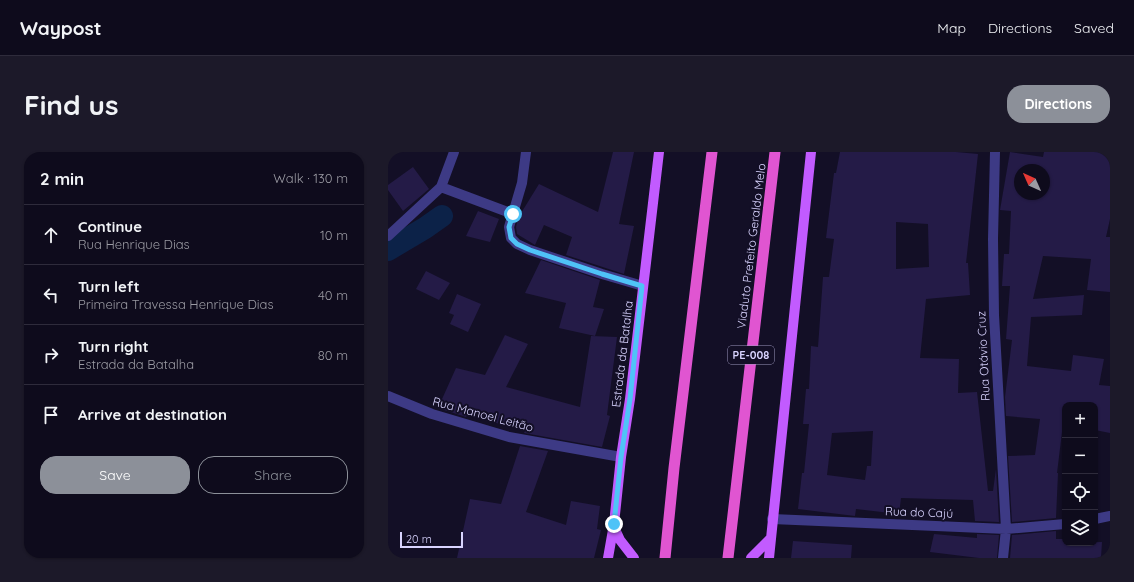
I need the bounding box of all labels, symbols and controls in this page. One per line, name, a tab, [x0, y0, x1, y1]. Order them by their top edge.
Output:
text: Waypost	[20, 16, 102, 40]
text: Map	[937, 19, 966, 37]
text: Directions	[988, 19, 1052, 37]
text: Saved	[1074, 19, 1114, 37]
button: Directions	[1007, 85, 1110, 123]
text: Find us	[24, 87, 118, 122]
street label: Viaduto Prefeito Geraldo Melo	[733, 162, 769, 330]
north arrow	[1014, 164, 1050, 200]
text: 2 min	[40, 168, 84, 189]
text: Walk · 130 m	[273, 170, 348, 186]
route start	[504, 205, 522, 223]
text: Continue	[78, 217, 142, 236]
icon: ahead	[40, 224, 62, 246]
text: 10 m	[320, 227, 348, 243]
text: Rua Henrique Dias	[78, 236, 190, 252]
text: Turn left	[78, 277, 140, 296]
icon: left	[40, 284, 62, 306]
text: 40 m	[318, 287, 348, 303]
text: Primeira Travessa Henrique Dias	[78, 296, 274, 312]
street label: Estrada da Batalha	[608, 300, 636, 408]
street label: Rua Otávio Cruz	[973, 310, 993, 401]
text: Turn right	[78, 337, 149, 356]
icon: right	[40, 344, 62, 366]
road number: PE-008	[728, 346, 774, 364]
text: 80 m	[318, 347, 348, 363]
text: Estrada da Batalha	[78, 356, 194, 372]
street label: Rua Manoel Leitão	[431, 393, 535, 435]
map controls	[1062, 402, 1098, 546]
button: +	[1062, 402, 1098, 438]
icon: arrive	[40, 404, 62, 426]
text: Arrive at destination	[78, 405, 227, 424]
button: −	[1062, 438, 1098, 474]
button: Save	[40, 456, 190, 494]
button: Share	[198, 456, 348, 494]
button: locate	[1062, 474, 1098, 510]
street label: Rua do Cajú	[885, 503, 953, 521]
button: layers	[1062, 510, 1098, 546]
route end	[605, 515, 623, 533]
scale bar	[400, 530, 463, 549]
text: 20 m	[406, 532, 432, 546]

